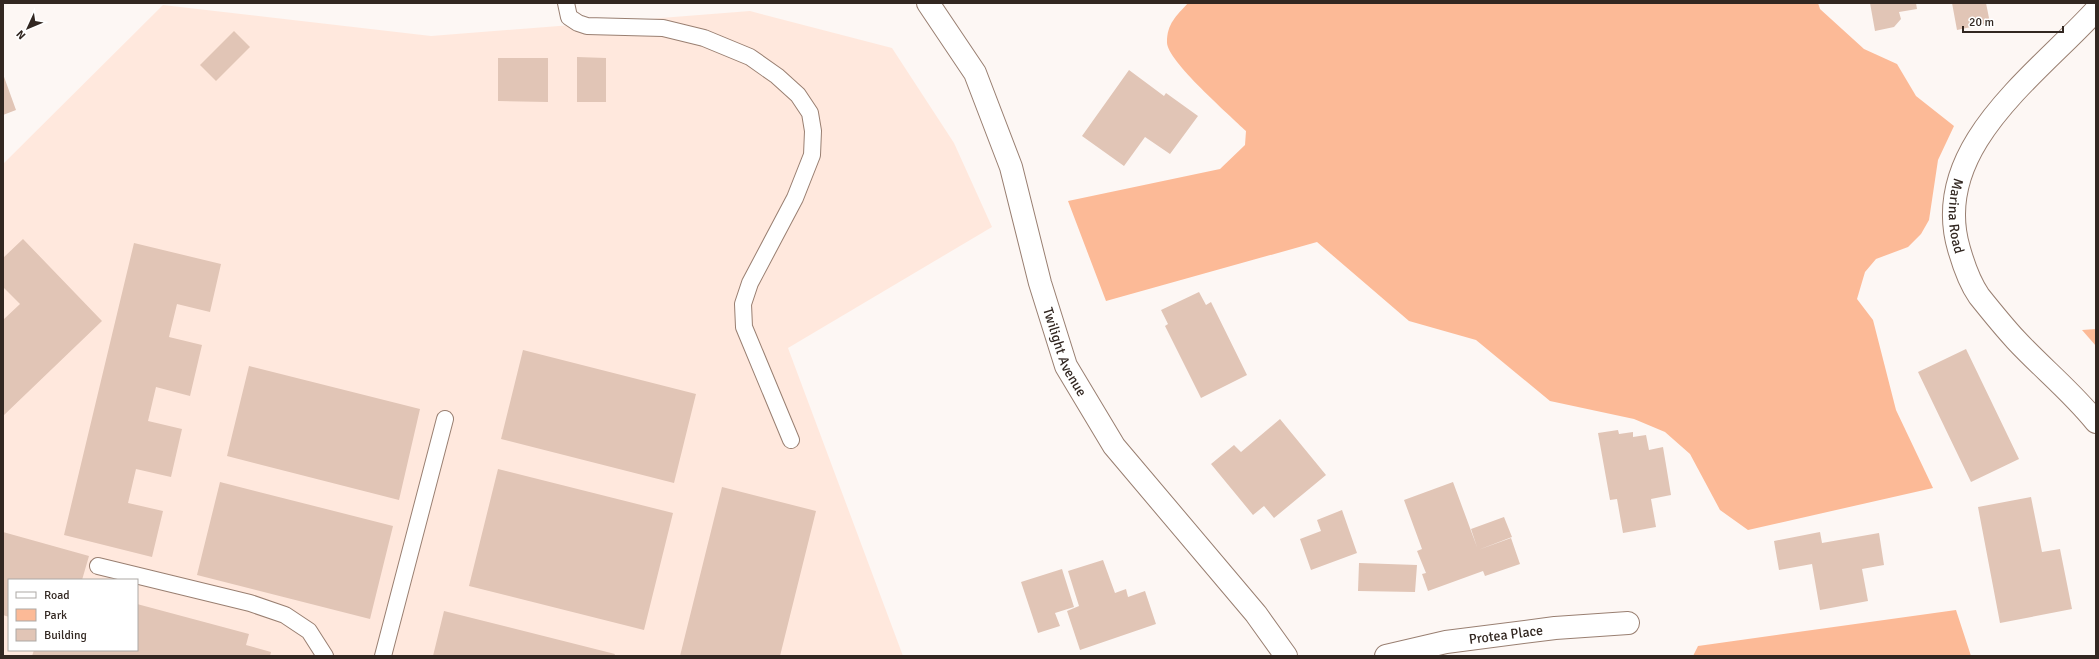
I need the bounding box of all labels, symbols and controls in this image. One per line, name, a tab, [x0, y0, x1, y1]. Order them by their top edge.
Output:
north arrow	[8, 8, 48, 48]
scale bar	[1963, 8, 2063, 34]
text: 20 m	[1969, 15, 1994, 30]
text: N	[14, 27, 29, 42]
street label: Marina Road	[1945, 177, 1968, 255]
street label: Twilight Avenue	[1040, 305, 1091, 399]
legend	[8, 579, 138, 651]
text: Road	[44, 588, 70, 603]
text: Park	[44, 608, 67, 623]
street label: Protea Place	[1468, 621, 1544, 647]
text: Building	[44, 628, 87, 643]

